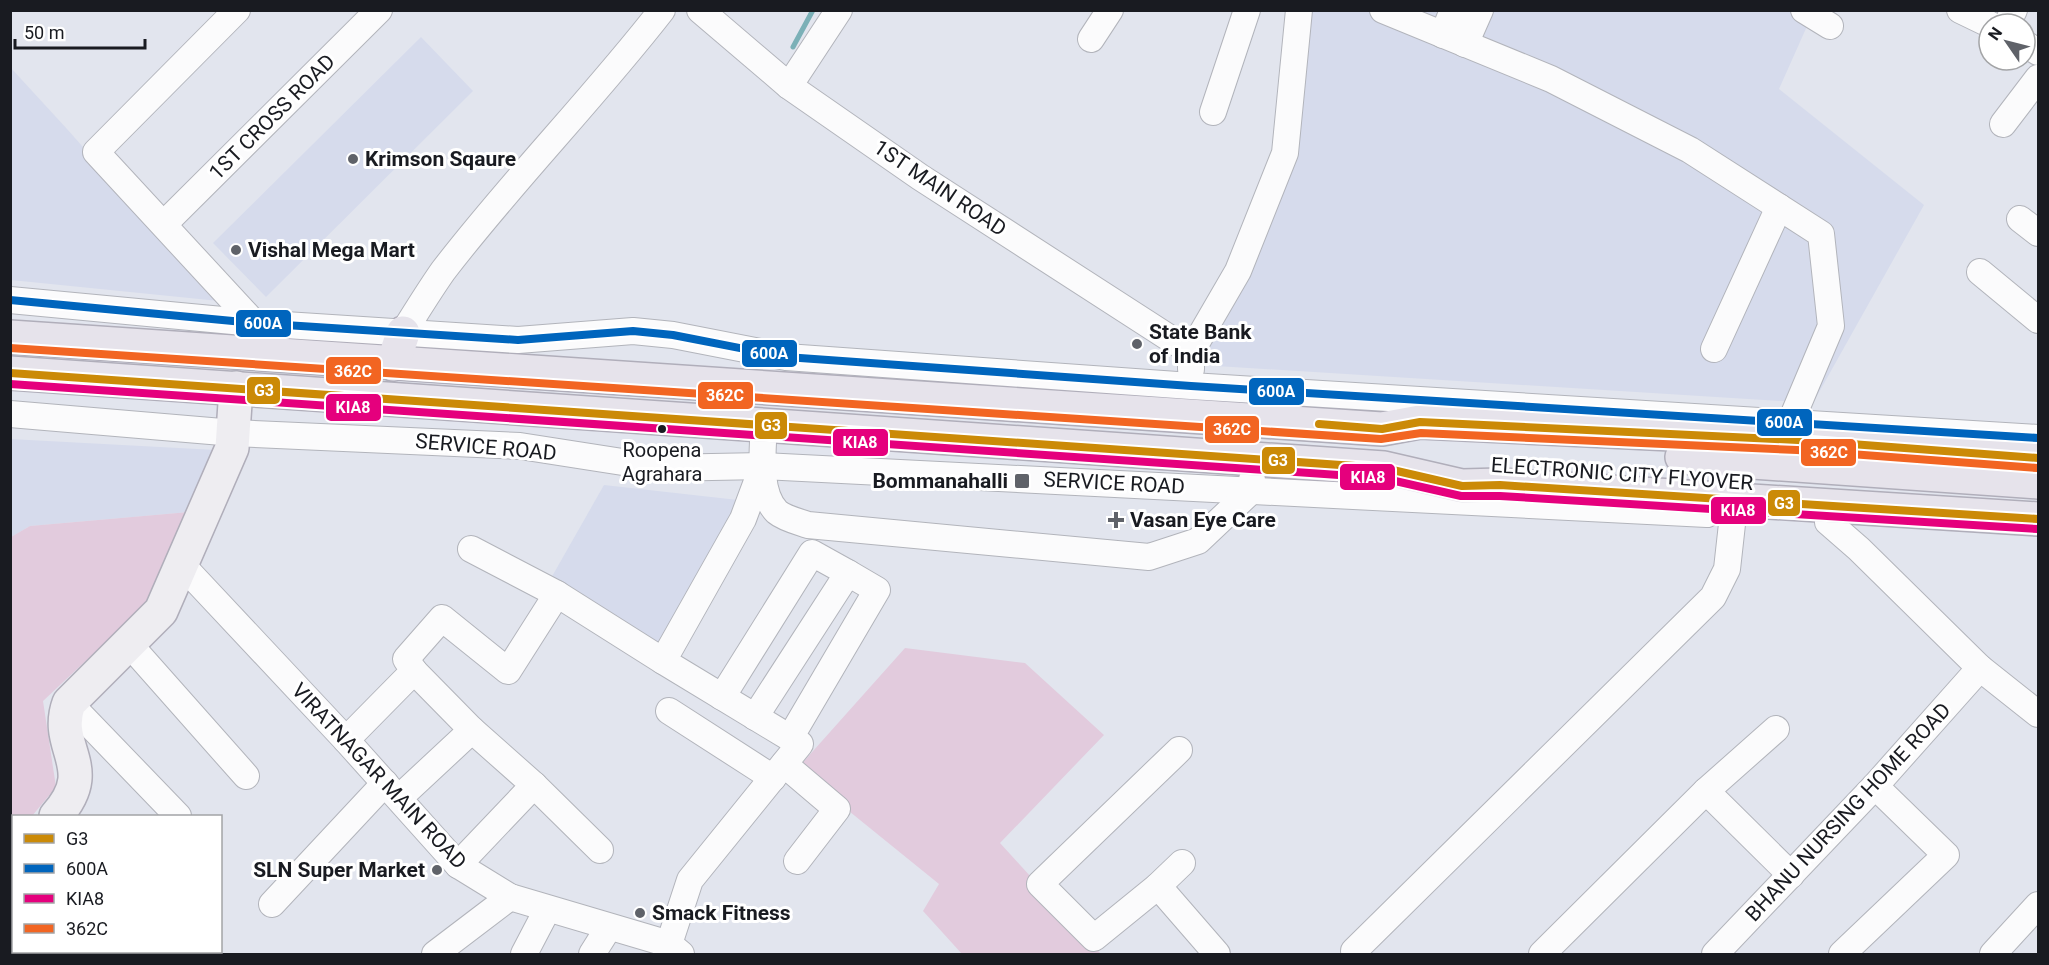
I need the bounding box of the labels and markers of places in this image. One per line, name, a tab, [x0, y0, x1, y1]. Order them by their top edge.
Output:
place label: Krimson Sqaure	[365, 147, 516, 171]
marker: Krimson Sqaure	[346, 152, 360, 166]
place label: Vishal Mega Mart	[248, 238, 415, 262]
marker: Vishal Mega Mart	[229, 243, 243, 257]
place label: State Bank of India	[1149, 320, 1252, 368]
marker: State Bank of India	[1130, 337, 1144, 351]
marker: Roopena Agrahara	[656, 423, 668, 435]
place label: Roopena Agrahara	[622, 438, 702, 486]
place label: Bommanahalli	[872, 469, 1008, 493]
marker: Bommanahalli	[1013, 472, 1031, 490]
place label: Vasan Eye Care	[1130, 508, 1276, 532]
marker: Vasan Eye Care	[1107, 511, 1125, 529]
place label: SLN Super Market	[253, 858, 425, 882]
marker: SLN Super Market	[430, 863, 444, 877]
place label: Smack Fitness	[652, 901, 791, 925]
marker: Smack Fitness	[633, 906, 647, 920]

